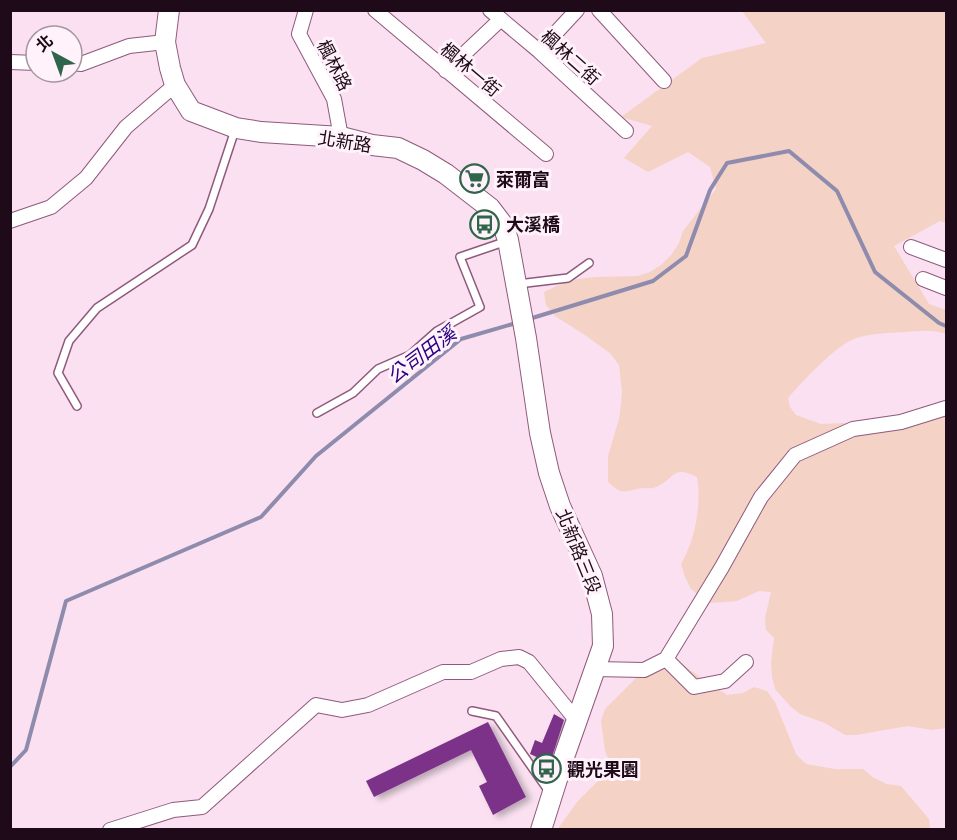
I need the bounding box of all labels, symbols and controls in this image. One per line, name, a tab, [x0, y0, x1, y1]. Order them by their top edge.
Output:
north arrow	[24, 24, 84, 84]
street label: 楓林二街	[537, 25, 605, 89]
text: 北	[32, 30, 56, 55]
street label: 楓林路	[313, 36, 357, 94]
street label: 楓林一街	[436, 37, 506, 101]
street label: 北新路	[317, 126, 373, 156]
supermarket icon: 萊爾富	[459, 163, 491, 195]
place label: 萊爾富	[496, 168, 550, 190]
bus stop icon: 大溪橋	[469, 208, 501, 240]
place label: 大溪橋	[506, 213, 560, 235]
water label: 公司田溪	[382, 319, 463, 388]
street label: 北新路三段	[552, 505, 606, 597]
bus stop icon: 觀光果園	[530, 753, 562, 785]
place label: 觀光果園	[567, 758, 639, 780]

